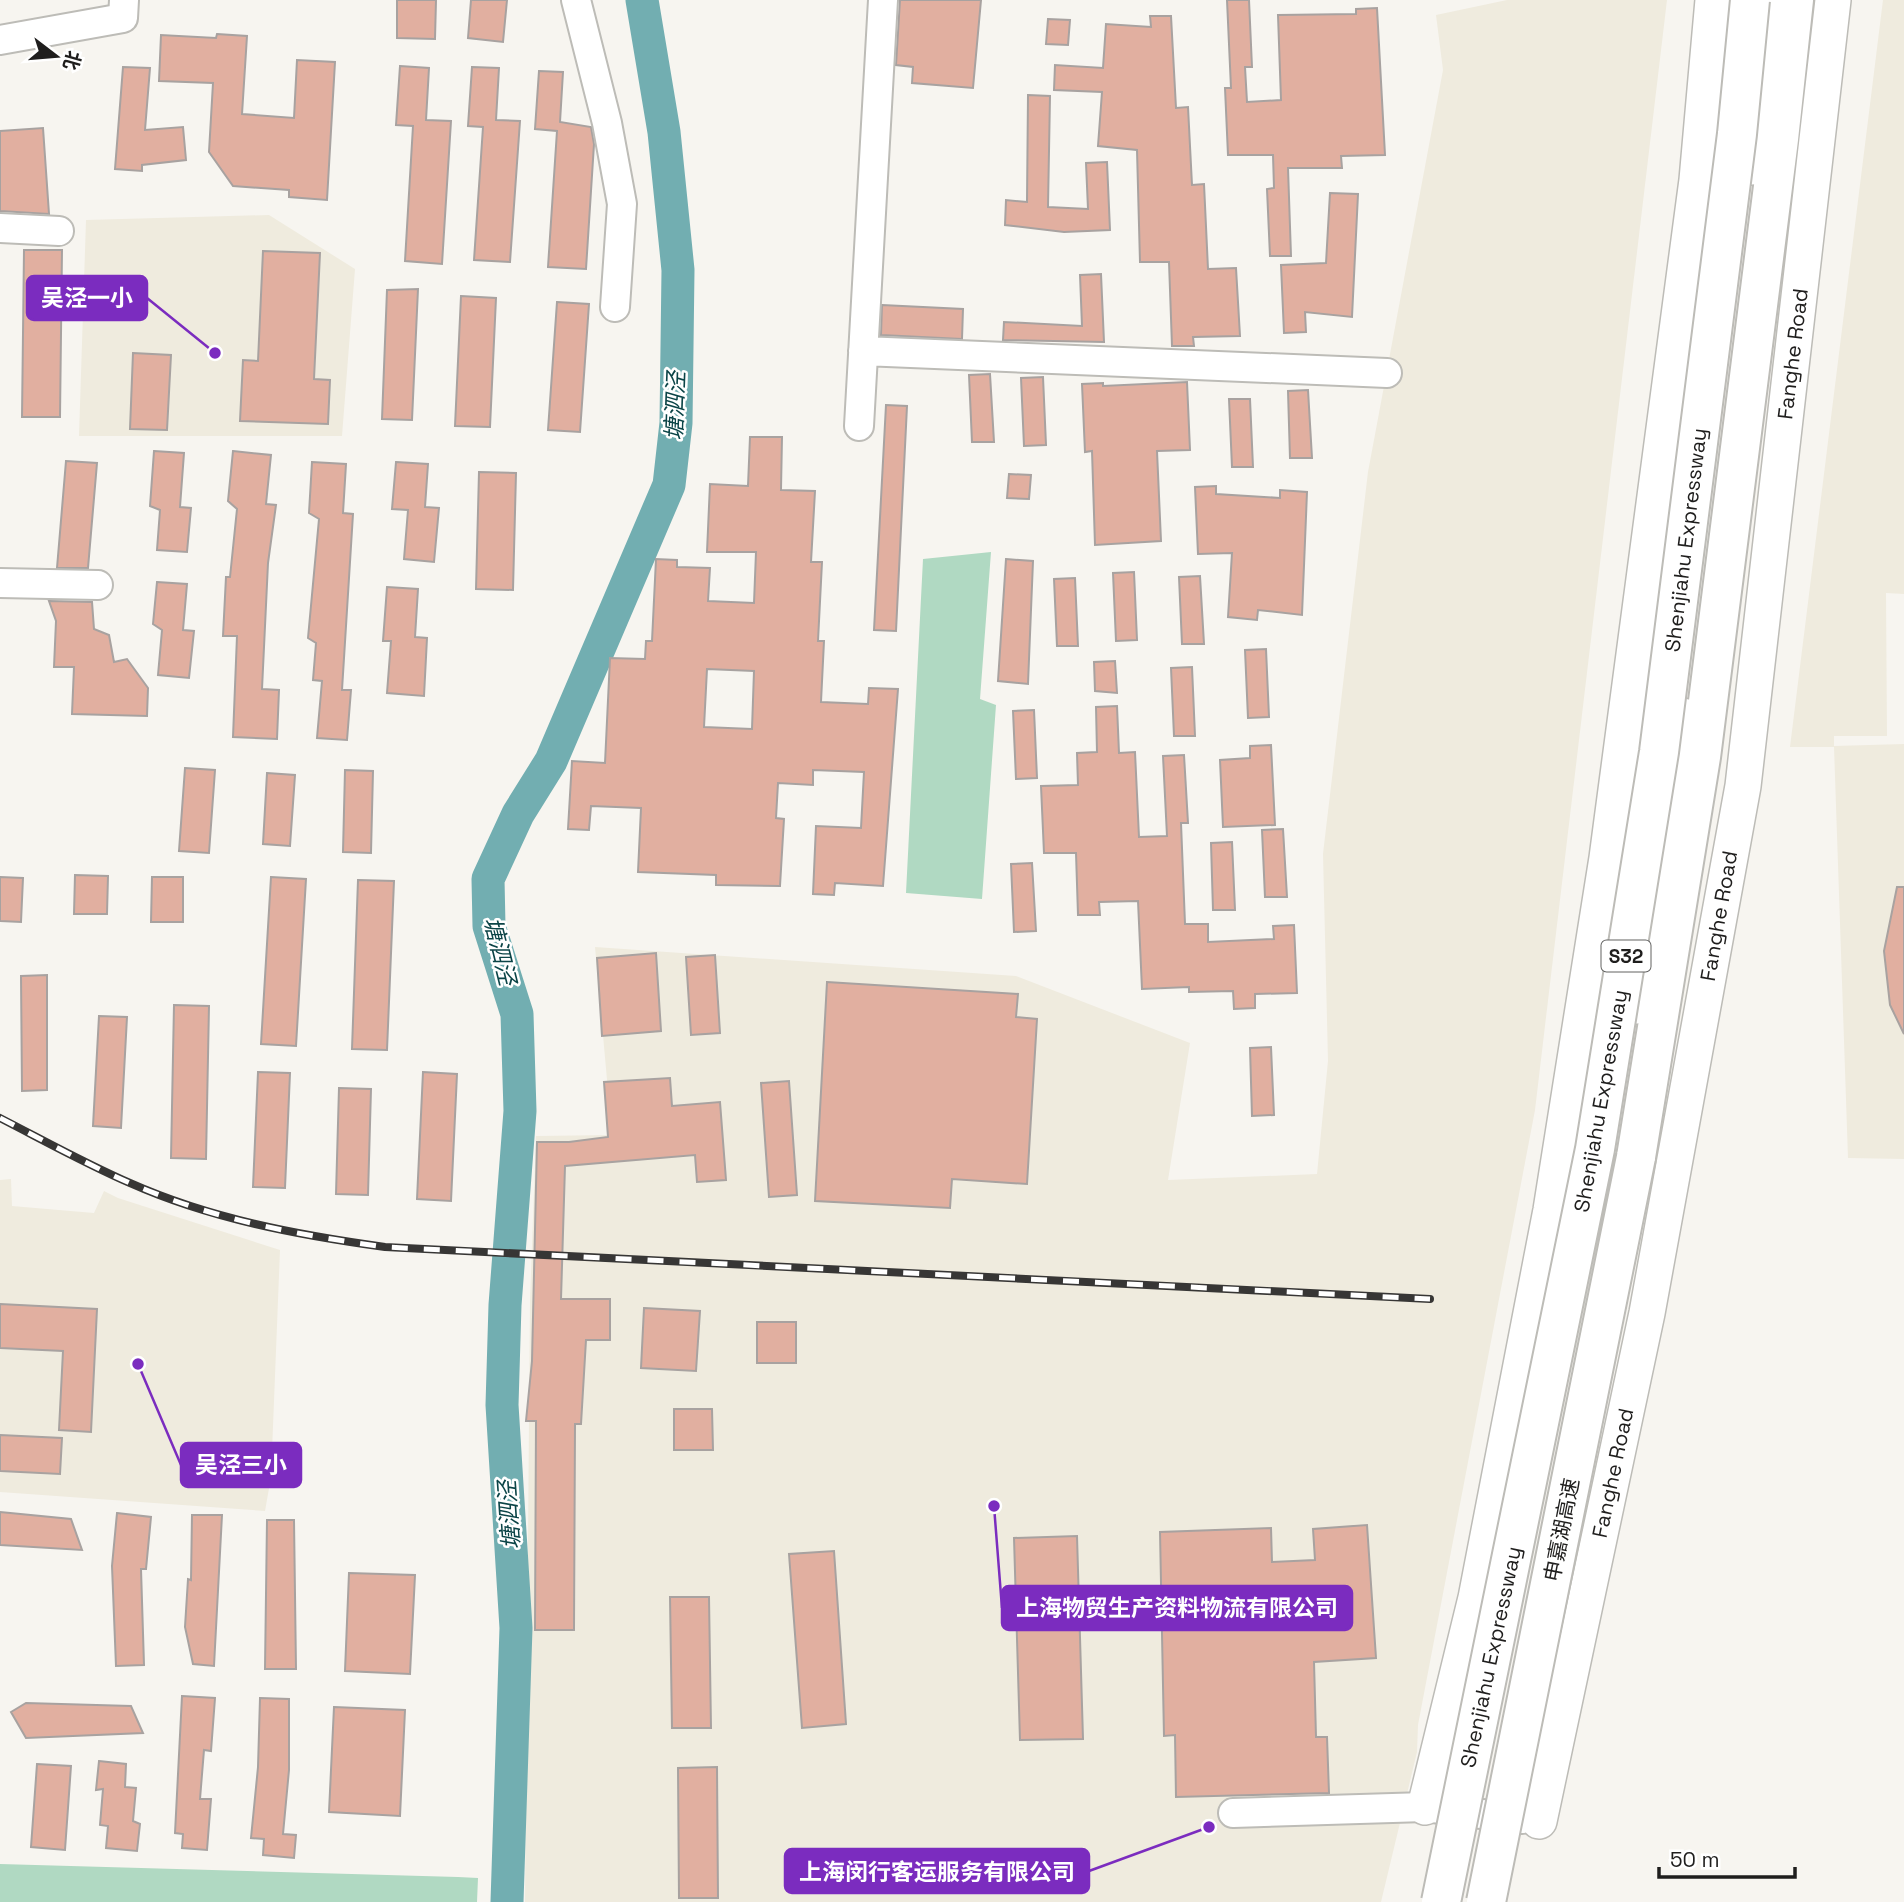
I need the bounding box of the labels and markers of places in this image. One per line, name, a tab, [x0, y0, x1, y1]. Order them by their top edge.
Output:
callout: 吴泾一小	[27, 276, 147, 320]
callout: 吴泾三小	[181, 1443, 301, 1487]
callout: 上海物贸生产资料物流有限公司	[1002, 1586, 1352, 1630]
callout: 上海闵行客运服务有限公司	[785, 1849, 1089, 1893]

